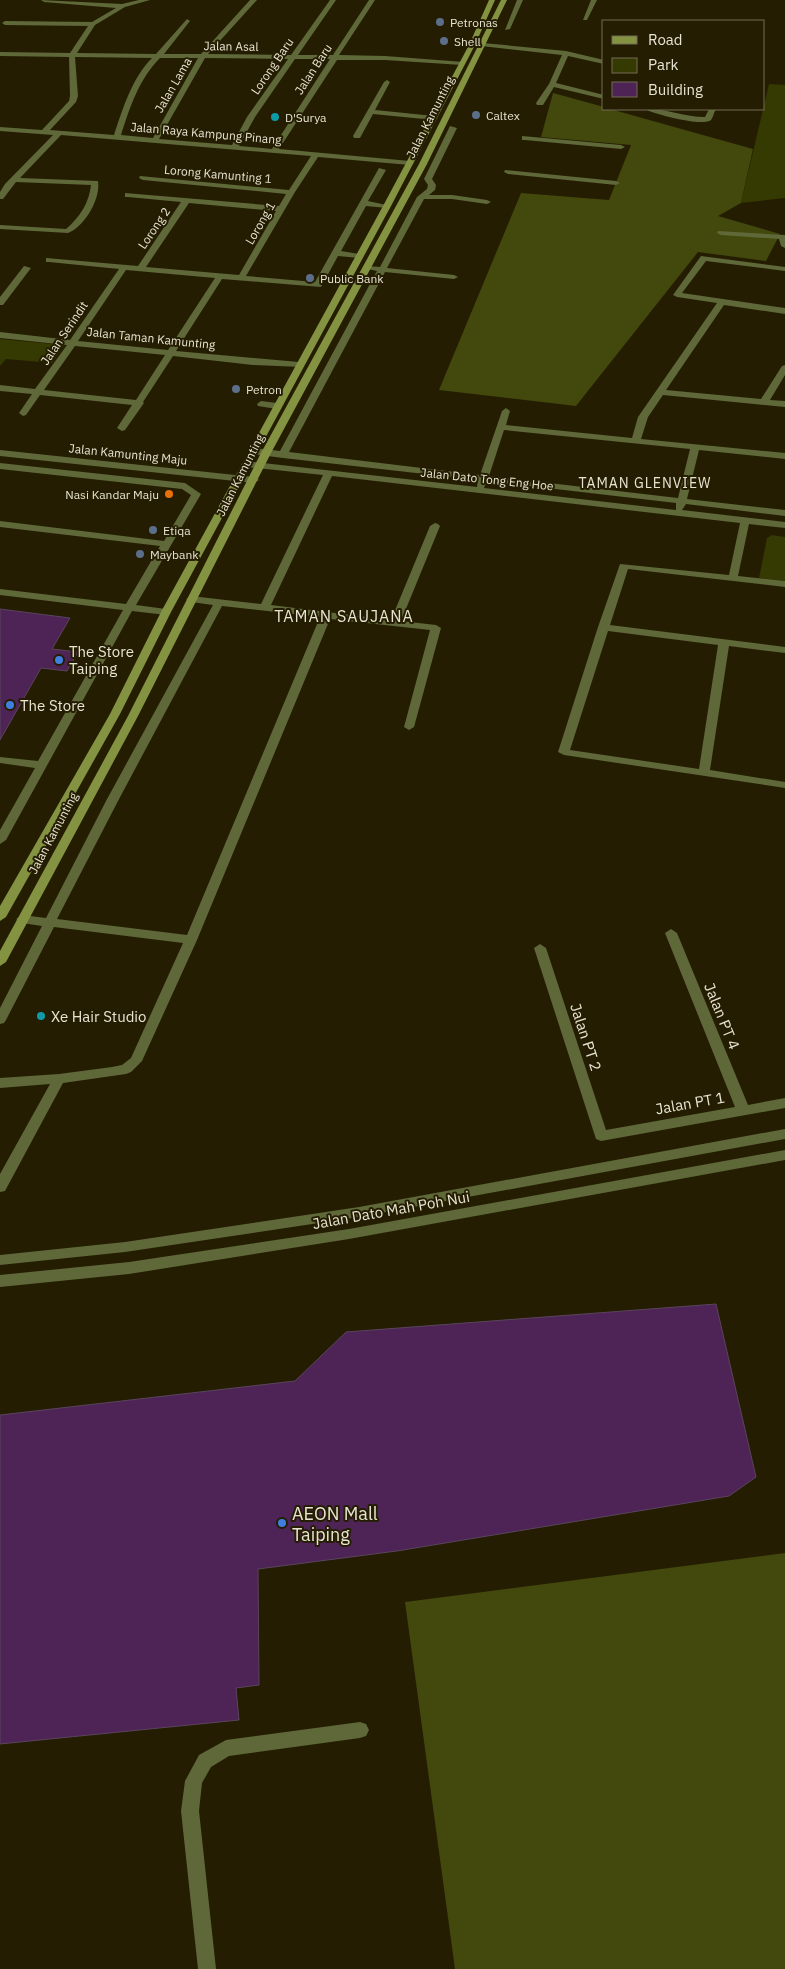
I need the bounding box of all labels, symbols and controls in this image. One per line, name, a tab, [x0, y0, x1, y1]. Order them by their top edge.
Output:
place label: Petronas	[450, 15, 498, 30]
marker: Petronas	[434, 16, 446, 28]
legend	[602, 20, 765, 110]
text: Road	[648, 30, 683, 49]
place label: Shell	[454, 34, 481, 49]
street label: Lorong Baru	[248, 35, 296, 97]
marker: Shell	[438, 35, 450, 47]
street label: Jalan Asal	[203, 38, 259, 54]
street label: Jalan Baru	[291, 41, 335, 97]
street label: Jalan Lama	[151, 54, 195, 115]
text: Park	[648, 55, 678, 74]
street label: Jalan Kamunting	[403, 73, 457, 161]
text: Building	[648, 80, 703, 99]
place label: Caltex	[486, 108, 520, 123]
marker: Caltex	[470, 109, 482, 121]
place label: D'Surya	[285, 110, 327, 125]
marker: D'Surya	[269, 111, 281, 123]
street label: Jalan Raya Kampung Pinang	[130, 119, 283, 147]
street label: Lorong Kamunting 1	[164, 162, 272, 186]
street label: Lorong 1	[242, 199, 278, 247]
street label: Lorong 2	[135, 204, 173, 252]
place label: Public Bank	[320, 271, 384, 286]
marker: Public Bank	[304, 272, 316, 284]
street label: Jalan Serindit	[37, 298, 91, 368]
street label: Jalan Taman Kamunting	[86, 324, 217, 352]
place label: Petron	[246, 382, 282, 397]
marker: Petron	[230, 383, 242, 395]
street label: Jalan Kamunting	[213, 431, 267, 519]
street label: Jalan Kamunting Maju	[68, 440, 188, 468]
street label: Jalan Dato Tong Eng Hoe	[420, 465, 555, 493]
district label: TAMAN GLENVIEW	[578, 474, 712, 492]
place label: Nasi Kandar Maju	[65, 487, 159, 502]
marker: Nasi Kandar Maju	[163, 488, 175, 500]
place label: Etiqa	[163, 523, 191, 538]
marker: Etiqa	[147, 524, 159, 536]
place label: Maybank	[150, 547, 199, 562]
marker: Maybank	[134, 548, 146, 560]
district label: TAMAN SAUJANA	[274, 606, 414, 626]
place label: The Store Taiping	[69, 642, 134, 678]
marker: The Store Taiping	[53, 654, 65, 666]
place label: The Store	[20, 696, 85, 715]
marker: The Store	[4, 699, 16, 711]
street label: Jalan Kamunting	[25, 789, 81, 876]
street label: Jalan PT 4	[700, 980, 744, 1052]
street label: Jalan PT 2	[566, 1001, 606, 1073]
place label: Xe Hair Studio	[51, 1007, 147, 1026]
marker: Xe Hair Studio	[35, 1010, 47, 1022]
street label: Jalan PT 1	[654, 1088, 726, 1118]
street label: Jalan Dato Mah Poh Nui	[311, 1187, 471, 1233]
place label: AEON Mall Taiping	[292, 1502, 378, 1546]
marker: AEON Mall Taiping	[276, 1517, 288, 1529]

